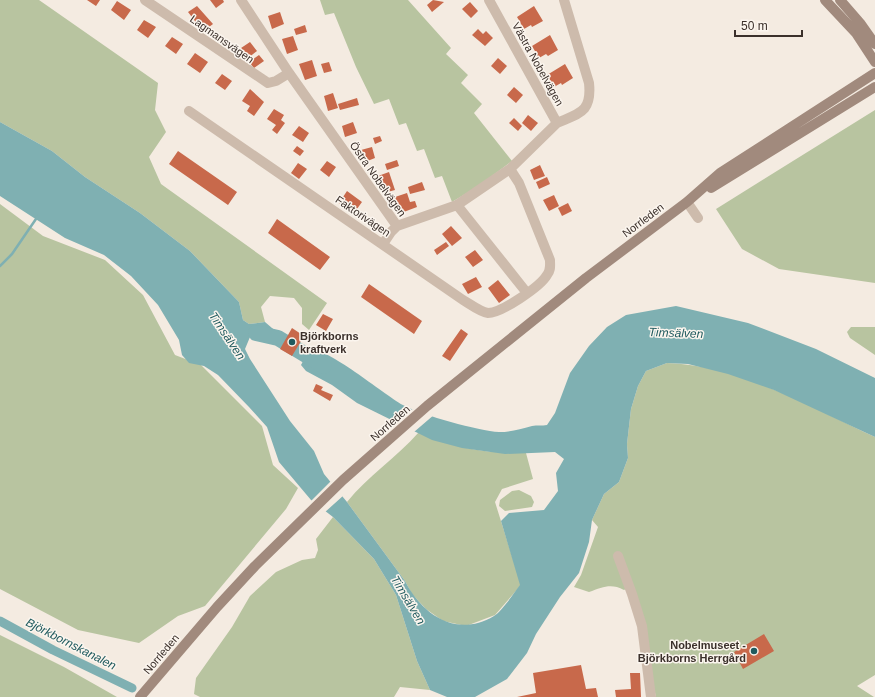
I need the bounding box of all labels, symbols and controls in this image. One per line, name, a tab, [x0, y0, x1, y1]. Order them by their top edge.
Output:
scale bar	[735, 12, 802, 38]
street label: Lagmansvägen	[188, 13, 256, 65]
text: 50 m	[741, 19, 768, 33]
street label: Västra Nobelvägen	[510, 20, 566, 108]
street label: Östra Nobelvägen	[348, 139, 408, 219]
street label: Faktorivägen	[333, 193, 393, 239]
street label: Norrleden	[620, 201, 666, 239]
water label: Timsälven	[206, 309, 248, 363]
water label: Timsälven	[648, 325, 704, 341]
place label: Björkborns kraftverk	[300, 330, 359, 355]
marker: Björkborns kraftverk	[287, 337, 297, 347]
street label: Norrleden	[368, 403, 412, 443]
water label: Timsälven	[388, 573, 428, 627]
water label: Björkbornskanalen	[24, 615, 119, 673]
street label: Norrleden	[141, 632, 181, 676]
place label: Nobelmuseet - Björkborns Herrgård	[638, 639, 746, 664]
marker: Nobelmuseet - Björkborns Herrgård	[749, 646, 759, 656]

